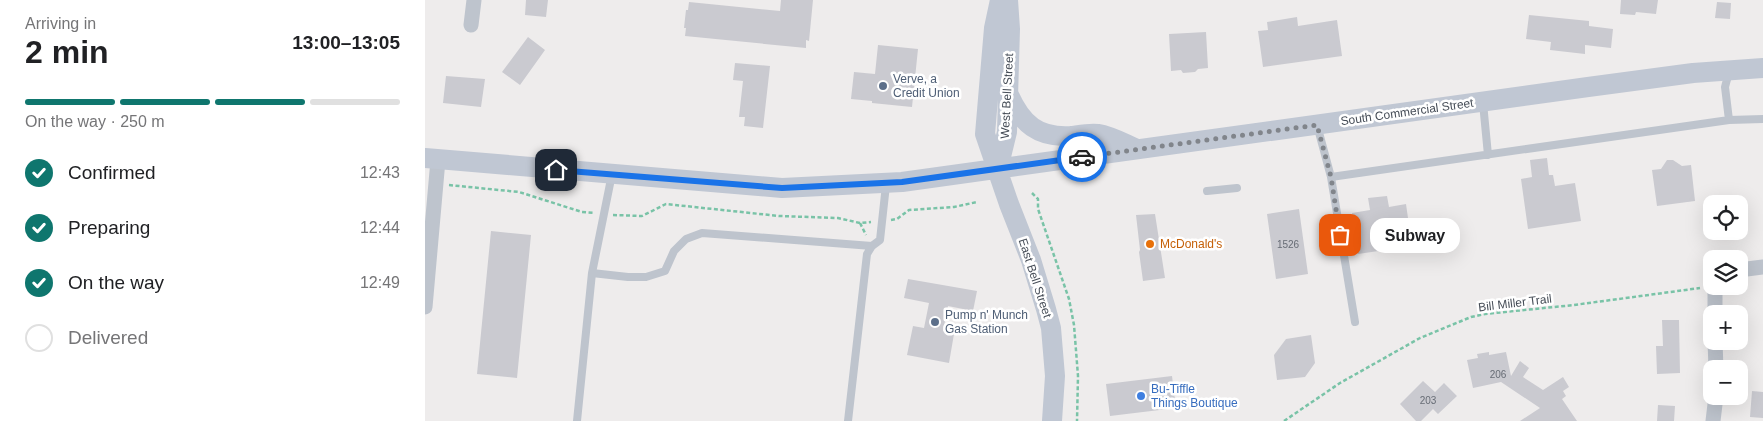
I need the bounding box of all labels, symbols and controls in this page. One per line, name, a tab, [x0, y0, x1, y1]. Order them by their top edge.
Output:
text: Arriving in	[25, 15, 96, 32]
text: 13:00–13:05	[292, 32, 400, 53]
text: 2 min	[25, 34, 109, 70]
street label: West Bell Street	[998, 52, 1016, 139]
place label: Verve, a Credit Union	[893, 72, 960, 100]
marker: Verve, a Credit Union	[877, 80, 889, 92]
street label: South Commercial Street	[1340, 96, 1475, 128]
text: On the way · 250 m	[25, 113, 165, 130]
courier	[1057, 132, 1107, 182]
icon: car	[1068, 143, 1096, 171]
pin	[535, 149, 577, 191]
icon: home	[542, 156, 570, 184]
icon: check	[25, 159, 53, 187]
text: Confirmed	[68, 162, 156, 183]
text: 12:43	[360, 164, 400, 181]
map controls	[1703, 195, 1748, 405]
button: locate	[1703, 195, 1748, 240]
icon: check	[25, 214, 53, 242]
pin	[1319, 214, 1361, 256]
text: Preparing	[68, 217, 150, 238]
callout: Subway	[1370, 218, 1460, 252]
text: 12:44	[360, 219, 400, 236]
icon: bag	[1326, 221, 1354, 249]
text: Subway	[1385, 227, 1445, 244]
street label: East Bell Street	[1016, 237, 1055, 320]
place label: McDonald's	[1160, 237, 1222, 251]
marker: McDonald's	[1144, 238, 1156, 250]
house number: 1526	[1277, 239, 1300, 250]
button: layers	[1703, 250, 1748, 295]
icon: check	[25, 269, 53, 297]
text: On the way	[68, 272, 164, 293]
text: 12:49	[360, 274, 400, 291]
street label: Bill Miller Trail	[1477, 292, 1553, 314]
button: +	[1703, 305, 1748, 350]
place label: Pump n' Munch Gas Station	[945, 308, 1028, 336]
marker: Pump n' Munch Gas Station	[929, 316, 941, 328]
text: Delivered	[68, 327, 148, 348]
button: −	[1703, 360, 1748, 405]
house number: 206	[1490, 369, 1507, 380]
place label: Bu-Tiffle Things Boutique	[1151, 382, 1238, 410]
marker: Bu-Tiffle Things Boutique	[1135, 390, 1147, 402]
house number: 203	[1420, 395, 1437, 406]

